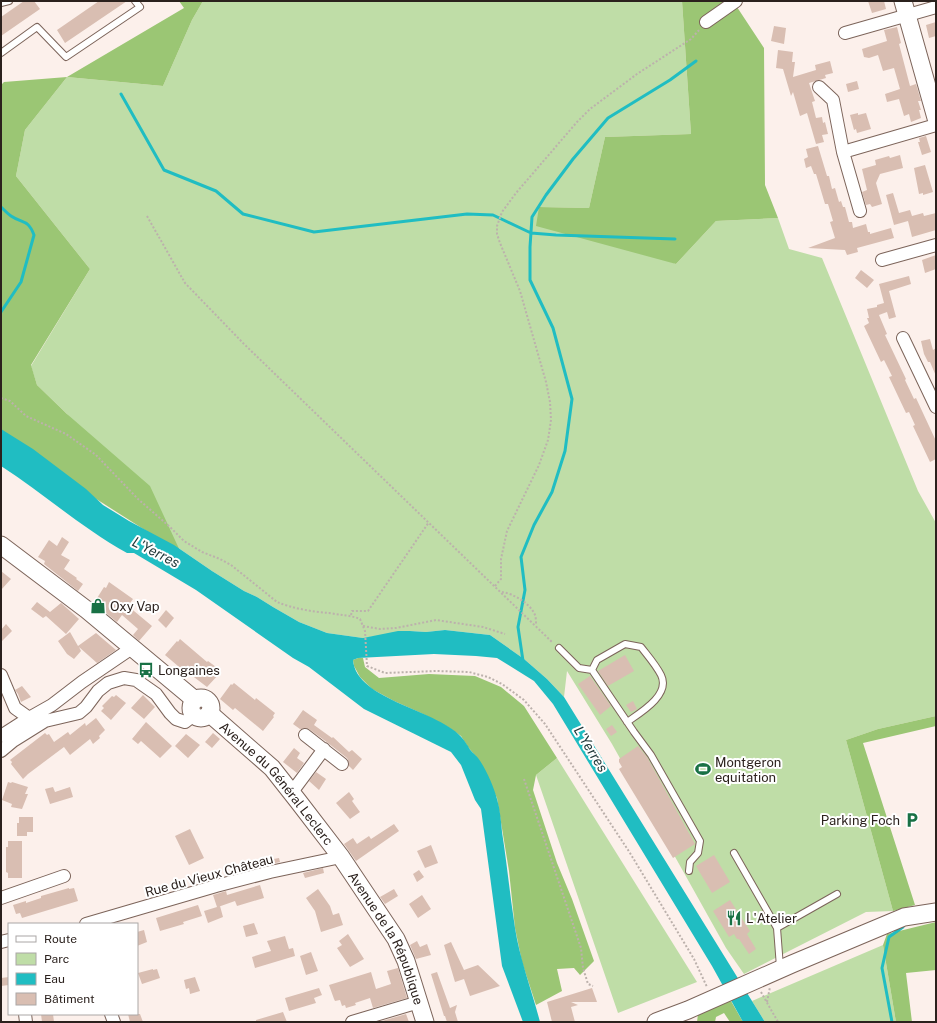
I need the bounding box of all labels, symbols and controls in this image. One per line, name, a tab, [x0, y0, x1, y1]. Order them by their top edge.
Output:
water label: L'Yerres	[130, 533, 182, 571]
shop icon: Oxy Vap	[89, 597, 107, 615]
place label: Oxy Vap	[110, 599, 160, 614]
bus stop icon: Longaines	[137, 661, 155, 679]
place label: Longaines	[158, 663, 220, 678]
street label: Avenue du Général Leclerc	[217, 719, 336, 848]
water label: L'Yerres	[571, 723, 611, 775]
place label: Montgeron equitation	[715, 755, 781, 785]
sports icon: Montgeron equitation	[694, 760, 712, 778]
parking icon: Parking Foch	[903, 811, 921, 829]
place label: Parking Foch	[821, 813, 900, 828]
street label: Rue du Vieux Château	[143, 851, 275, 900]
street label: Avenue de la République	[345, 869, 426, 1007]
restaurant icon: L'Atelier	[725, 909, 743, 927]
place label: L'Atelier	[746, 911, 797, 926]
legend	[8, 923, 138, 1015]
text: Route	[44, 932, 77, 946]
text: Parc	[44, 952, 69, 966]
text: Eau	[44, 972, 65, 986]
text: Bâtiment	[44, 992, 95, 1006]

